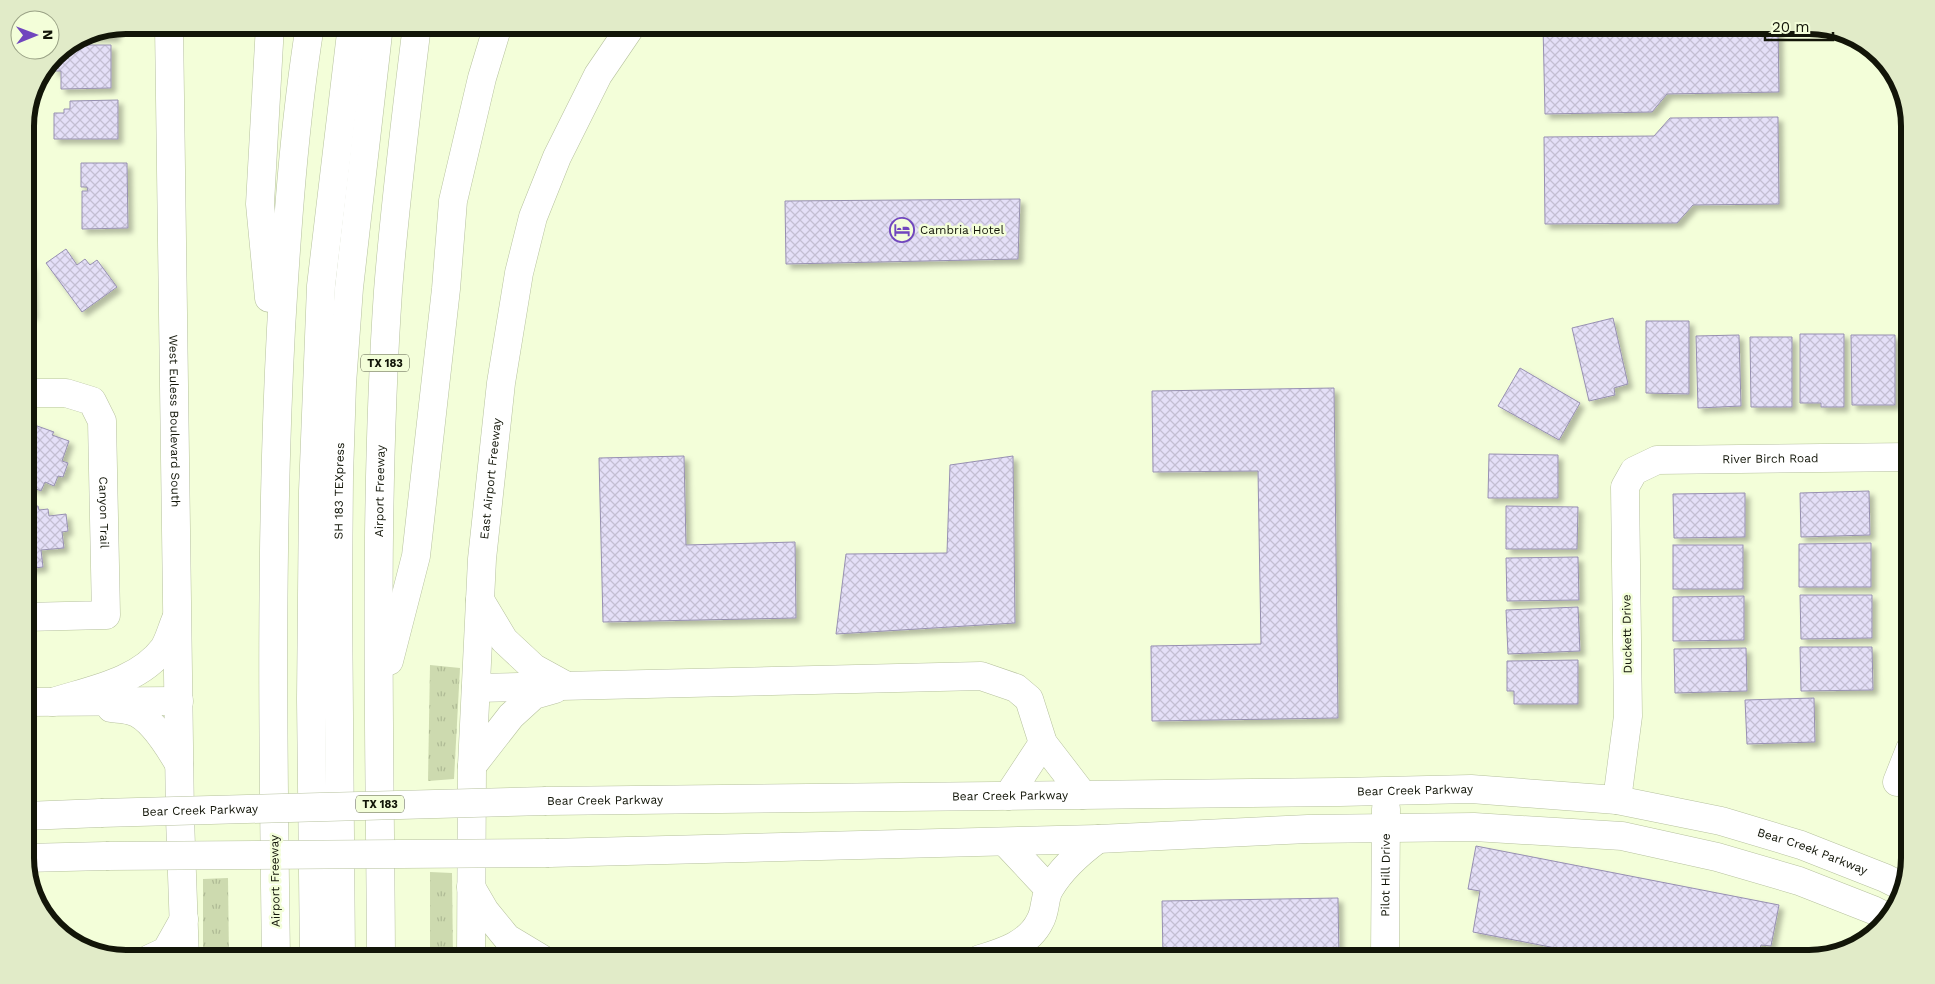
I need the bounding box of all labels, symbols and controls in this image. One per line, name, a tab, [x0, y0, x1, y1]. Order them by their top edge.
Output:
north arrow	[10, 10, 60, 60]
scale bar	[1765, 10, 1832, 42]
text: 20 m	[1772, 18, 1810, 36]
text: N	[40, 29, 56, 40]
hotel icon: Cambria Hotel	[889, 217, 915, 243]
place label: Cambria Hotel	[920, 223, 1004, 237]
street label: West Euless Boulevard South	[166, 335, 183, 507]
road number: TX 183	[361, 354, 409, 372]
street label: East Airport Freeway	[477, 417, 504, 540]
street label: SH 183 TEXpress	[331, 442, 347, 540]
street label: Airport Freeway	[372, 444, 388, 537]
street label: River Birch Road	[1722, 451, 1819, 466]
street label: Canyon Trail	[96, 476, 112, 549]
street label: Duckett Drive	[1619, 594, 1635, 674]
street label: Bear Creek Parkway	[1357, 782, 1474, 799]
street label: Bear Creek Parkway	[952, 788, 1069, 803]
street label: Bear Creek Parkway	[547, 793, 664, 808]
road number: TX 183	[356, 796, 404, 812]
street label: Bear Creek Parkway	[142, 802, 259, 819]
street label: Bear Creek Parkway	[1756, 825, 1870, 878]
street label: Pilot Hill Drive	[1378, 833, 1393, 917]
street label: Airport Freeway	[267, 834, 283, 927]

